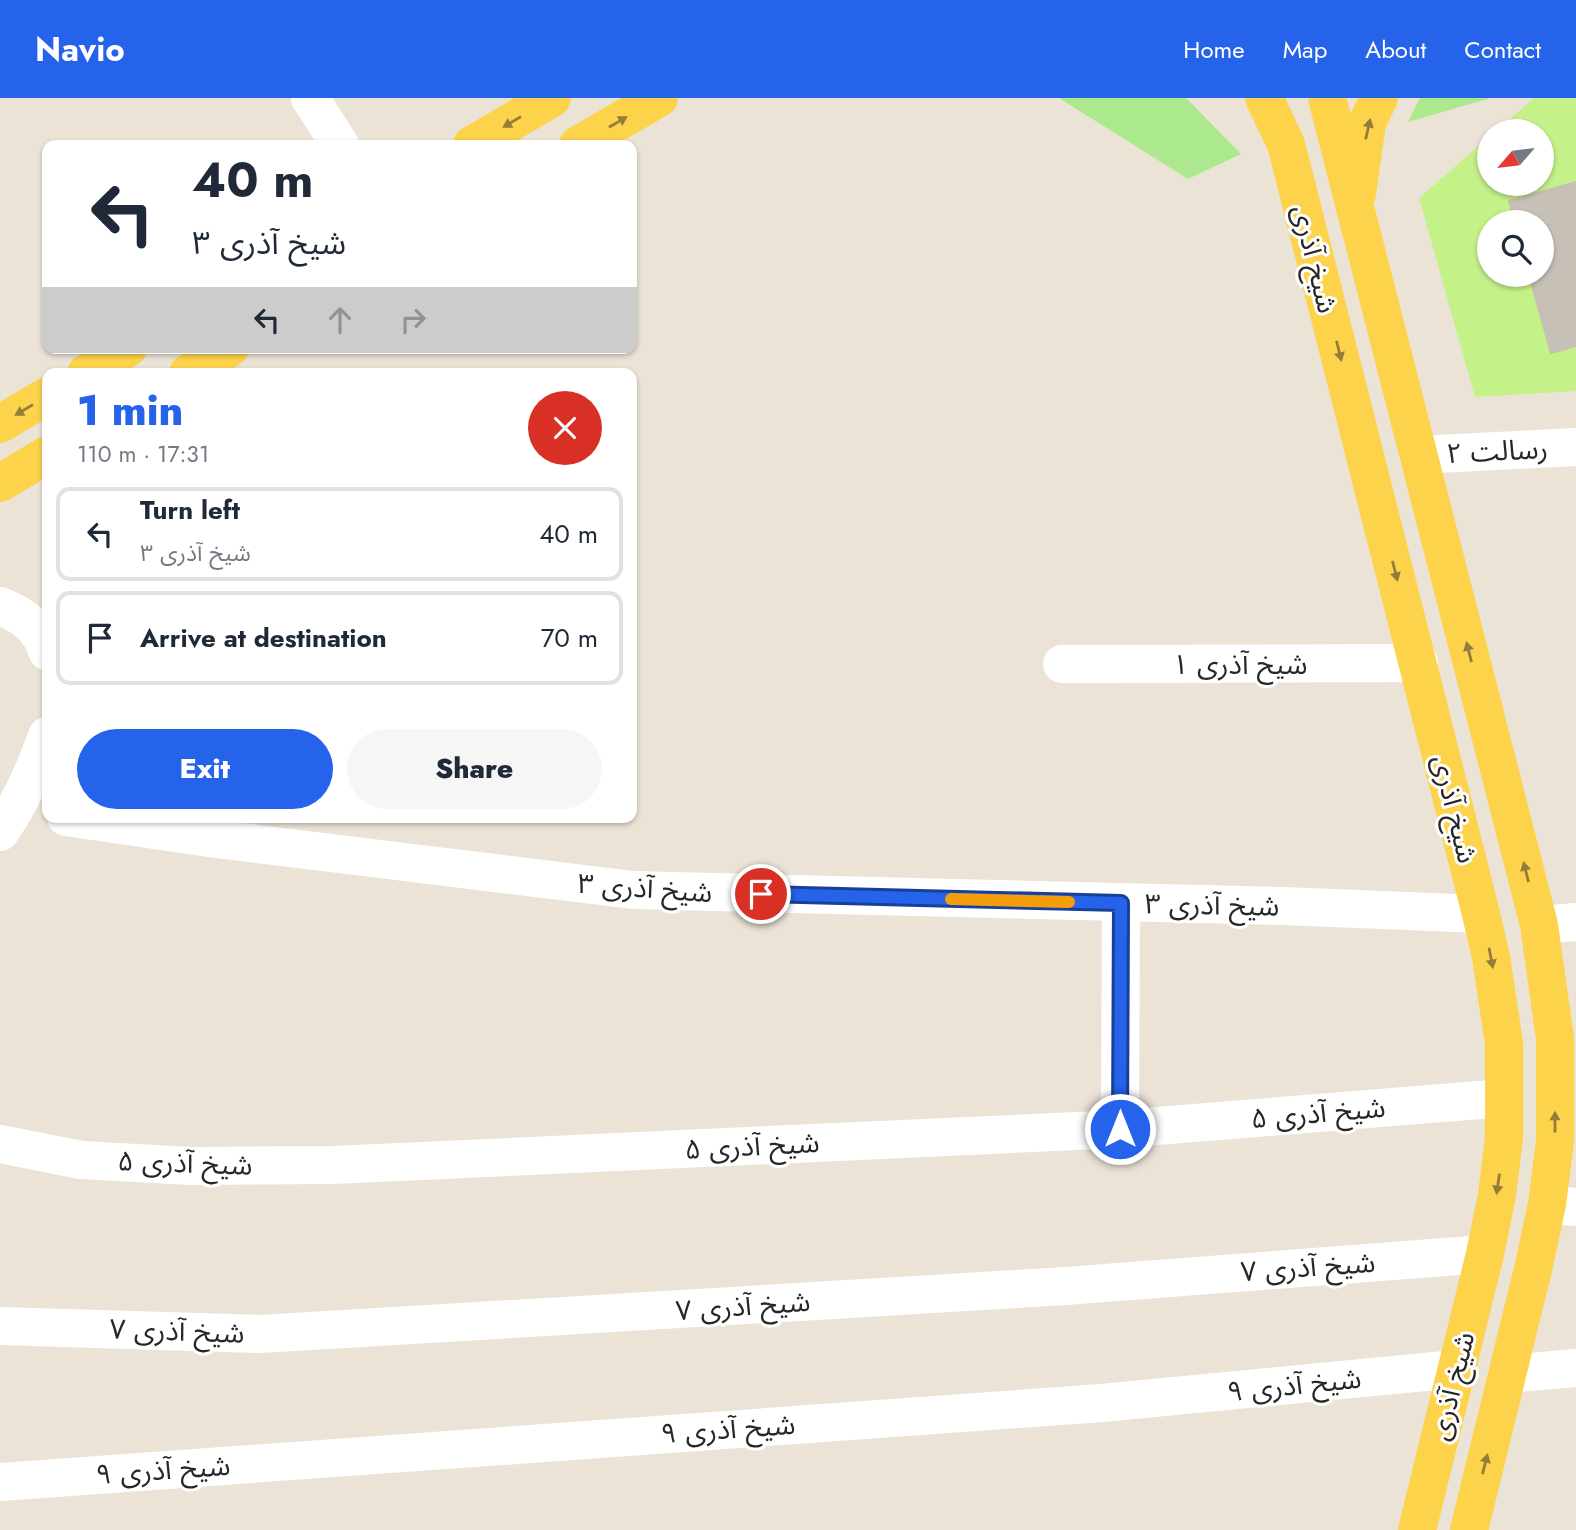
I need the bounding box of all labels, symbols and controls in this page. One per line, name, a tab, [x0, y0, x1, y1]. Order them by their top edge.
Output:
text: Navio	[35, 26, 125, 73]
text: Home	[1183, 32, 1245, 67]
text: Map	[1283, 32, 1327, 67]
text: About	[1365, 32, 1426, 67]
text: Contact	[1464, 32, 1541, 67]
one-way arrow	[502, 115, 521, 128]
one-way arrow	[609, 115, 628, 128]
one-way arrow	[1362, 118, 1373, 140]
north arrow	[1477, 119, 1554, 196]
map controls	[1477, 119, 1554, 287]
text: 40 m	[192, 145, 314, 215]
icon: left	[77, 168, 168, 259]
street label: شیخ آذری	[1282, 200, 1348, 318]
button: search	[1477, 210, 1554, 287]
text: شیخ آذری ۳	[192, 220, 346, 266]
icon: left	[248, 301, 286, 339]
icon: ahead	[321, 301, 359, 339]
icon: right	[394, 301, 432, 339]
one-way arrow	[1334, 340, 1345, 362]
text: 1 min	[77, 380, 183, 441]
button: close	[528, 391, 602, 465]
one-way arrow	[14, 404, 33, 416]
street label: رسالت ۲	[1445, 428, 1549, 474]
text: 110 m · 17:31	[77, 437, 209, 471]
text: Turn left	[140, 491, 240, 529]
icon: left	[81, 515, 119, 553]
text: 40 m	[539, 515, 598, 553]
text: شیخ آذری ۳	[140, 536, 251, 570]
one-way arrow	[1390, 560, 1401, 582]
icon: arrive	[81, 619, 119, 657]
text: Arrive at destination	[140, 619, 387, 657]
text: 70 m	[541, 619, 598, 657]
one-way arrow	[1463, 641, 1474, 663]
street label: شیخ آذری ۱	[1173, 644, 1307, 685]
button: Exit	[77, 729, 333, 809]
button: Share	[347, 729, 602, 809]
street label: شیخ آذری	[1422, 750, 1488, 868]
one-way arrow	[1520, 861, 1531, 883]
street label: شیخ آذری ۳	[576, 863, 714, 913]
pin	[731, 864, 791, 924]
icon: arrive	[742, 875, 780, 913]
street label: شیخ آذری ۳	[1144, 883, 1280, 927]
one-way arrow	[1485, 947, 1496, 969]
street label: شیخ آذری ۵	[1249, 1087, 1387, 1139]
position arrow	[1083, 1092, 1157, 1166]
one-way arrow	[1549, 1110, 1561, 1132]
street label: شیخ آذری ۵	[684, 1122, 820, 1170]
street label: شیخ آذری ۵	[117, 1140, 253, 1186]
one-way arrow	[1492, 1173, 1503, 1195]
street label: شیخ آذری ۷	[1239, 1242, 1377, 1292]
street label: شیخ آذری ۷	[674, 1281, 812, 1331]
street label: شیخ آذری ۷	[109, 1308, 245, 1354]
street label: شیخ آذری	[1419, 1327, 1485, 1445]
street label: شیخ آذری ۹	[1225, 1358, 1363, 1412]
street label: شیخ آذری ۹	[659, 1404, 797, 1454]
street label: شیخ آذری ۹	[94, 1445, 232, 1495]
one-way arrow	[1480, 1453, 1491, 1475]

